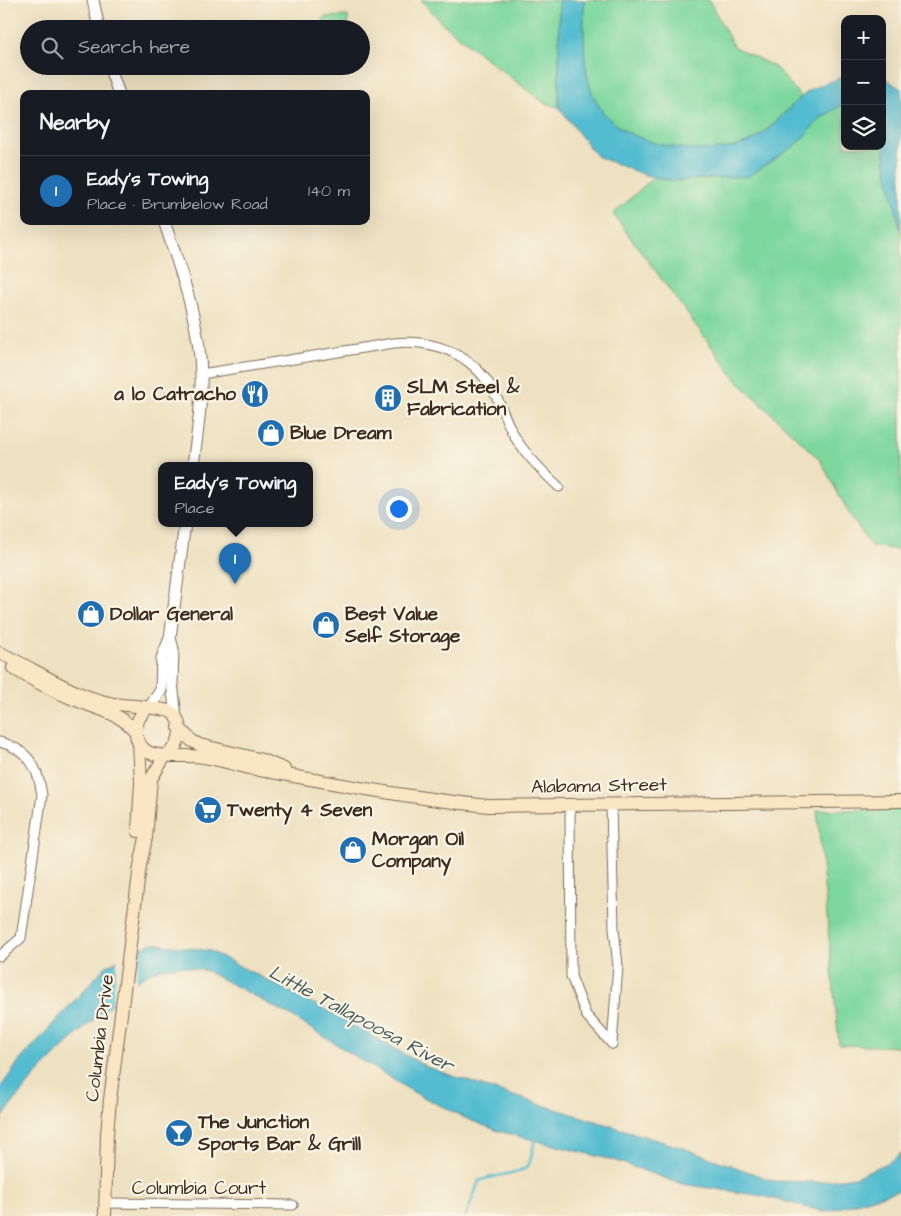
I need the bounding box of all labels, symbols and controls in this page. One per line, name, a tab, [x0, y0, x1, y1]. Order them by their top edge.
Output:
map controls	[841, 15, 886, 150]
button: +	[841, 15, 886, 60]
search box	[20, 20, 370, 75]
icon: search	[38, 34, 66, 62]
text: Search here	[78, 34, 190, 61]
button: −	[841, 60, 886, 105]
button: layers	[841, 105, 886, 150]
text: Nearby	[40, 108, 110, 137]
text: Eady's Towing	[87, 166, 208, 193]
text: 1	[55, 180, 57, 202]
text: 140 m	[308, 180, 350, 202]
text: Place · Brumbelow Road	[87, 193, 268, 215]
place label: SLM Steel & Fabrication	[406, 374, 521, 423]
restaurant icon: a lo Catracho	[240, 379, 270, 409]
place label: a lo Catracho	[113, 381, 236, 408]
building icon: SLM Steel & Fabrication	[373, 383, 403, 413]
shop icon: Blue Dream	[256, 418, 286, 448]
place label: Blue Dream	[290, 420, 393, 447]
popup	[158, 462, 313, 527]
text: Eady's Towing	[175, 470, 296, 497]
your location	[386, 496, 412, 522]
text: Place	[175, 497, 214, 519]
pin: 1	[219, 543, 251, 584]
shop icon: Dollar General	[76, 599, 106, 629]
place label: Dollar General	[110, 601, 233, 628]
place label: Best Value Self Storage	[344, 601, 461, 651]
shop icon: Best Value Self Storage	[311, 610, 341, 640]
street label: Alabama Street	[531, 771, 667, 801]
supermarket icon: Twenty 4 Seven	[193, 795, 223, 825]
place label: Twenty 4 Seven	[226, 797, 373, 825]
place label: Morgan Oil Company	[372, 826, 464, 876]
shop icon: Morgan Oil Company	[338, 835, 368, 865]
water label: Little Tallapoosa River	[264, 958, 460, 1081]
street label: Columbia Drive	[79, 973, 121, 1103]
place label: The Junction Sports Bar & Grill	[197, 1109, 361, 1158]
bar icon: The Junction Sports Bar & Grill	[164, 1118, 194, 1148]
street label: Columbia Court	[132, 1175, 266, 1202]

